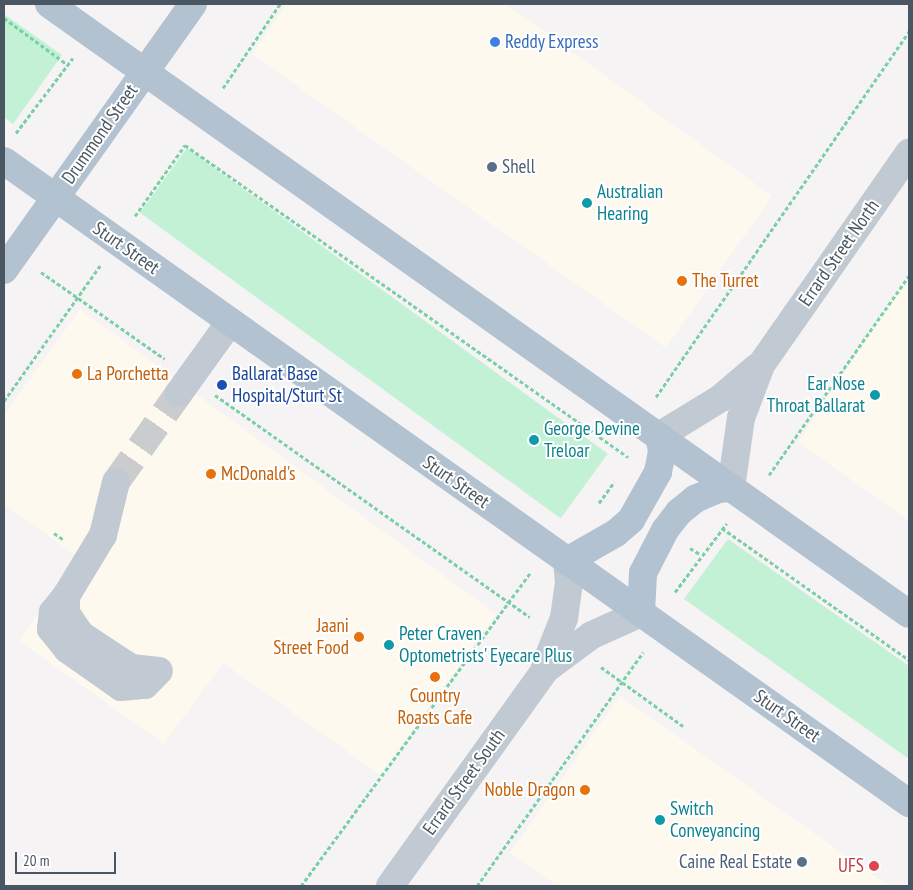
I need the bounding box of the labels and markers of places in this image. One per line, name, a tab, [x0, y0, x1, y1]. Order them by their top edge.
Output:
place label: Reddy Express	[505, 31, 599, 53]
marker: Reddy Express	[489, 36, 501, 48]
place label: Shell	[502, 156, 535, 178]
marker: Shell	[486, 161, 498, 173]
place label: Australian Hearing	[597, 181, 663, 225]
marker: Australian Hearing	[581, 197, 593, 209]
place label: The Turret	[692, 270, 759, 292]
marker: The Turret	[676, 275, 688, 287]
place label: La Porchetta	[87, 363, 169, 385]
place label: Ballarat Base Hospital/Sturt St	[232, 363, 342, 407]
marker: La Porchetta	[71, 368, 83, 380]
place label: Ear Nose Throat Ballarat	[767, 373, 865, 417]
marker: Ballarat Base Hospital/Sturt St	[216, 379, 228, 391]
marker: Ear Nose Throat Ballarat	[869, 389, 881, 401]
place label: George Devine Treloar	[544, 418, 640, 462]
marker: George Devine Treloar	[528, 434, 540, 446]
place label: McDonald's	[221, 463, 296, 485]
marker: McDonald's	[205, 468, 217, 480]
place label: Jaani Street Food	[273, 615, 349, 659]
place label: Peter Craven Optometrists' Eyecare Plus	[399, 623, 573, 667]
marker: Jaani Street Food	[353, 631, 365, 643]
marker: Peter Craven Optometrists' Eyecare Plus	[383, 639, 395, 651]
marker: Country Roasts Cafe	[429, 671, 441, 683]
place label: Country Roasts Cafe	[398, 685, 472, 729]
place label: Noble Dragon	[484, 779, 575, 801]
marker: Noble Dragon	[579, 784, 591, 796]
place label: Switch Conveyancing	[670, 798, 760, 842]
marker: Switch Conveyancing	[654, 814, 666, 826]
place label: Caine Real Estate	[679, 851, 792, 873]
place label: UFS	[838, 855, 864, 877]
marker: Caine Real Estate	[796, 856, 808, 868]
marker: UFS	[868, 860, 880, 872]

